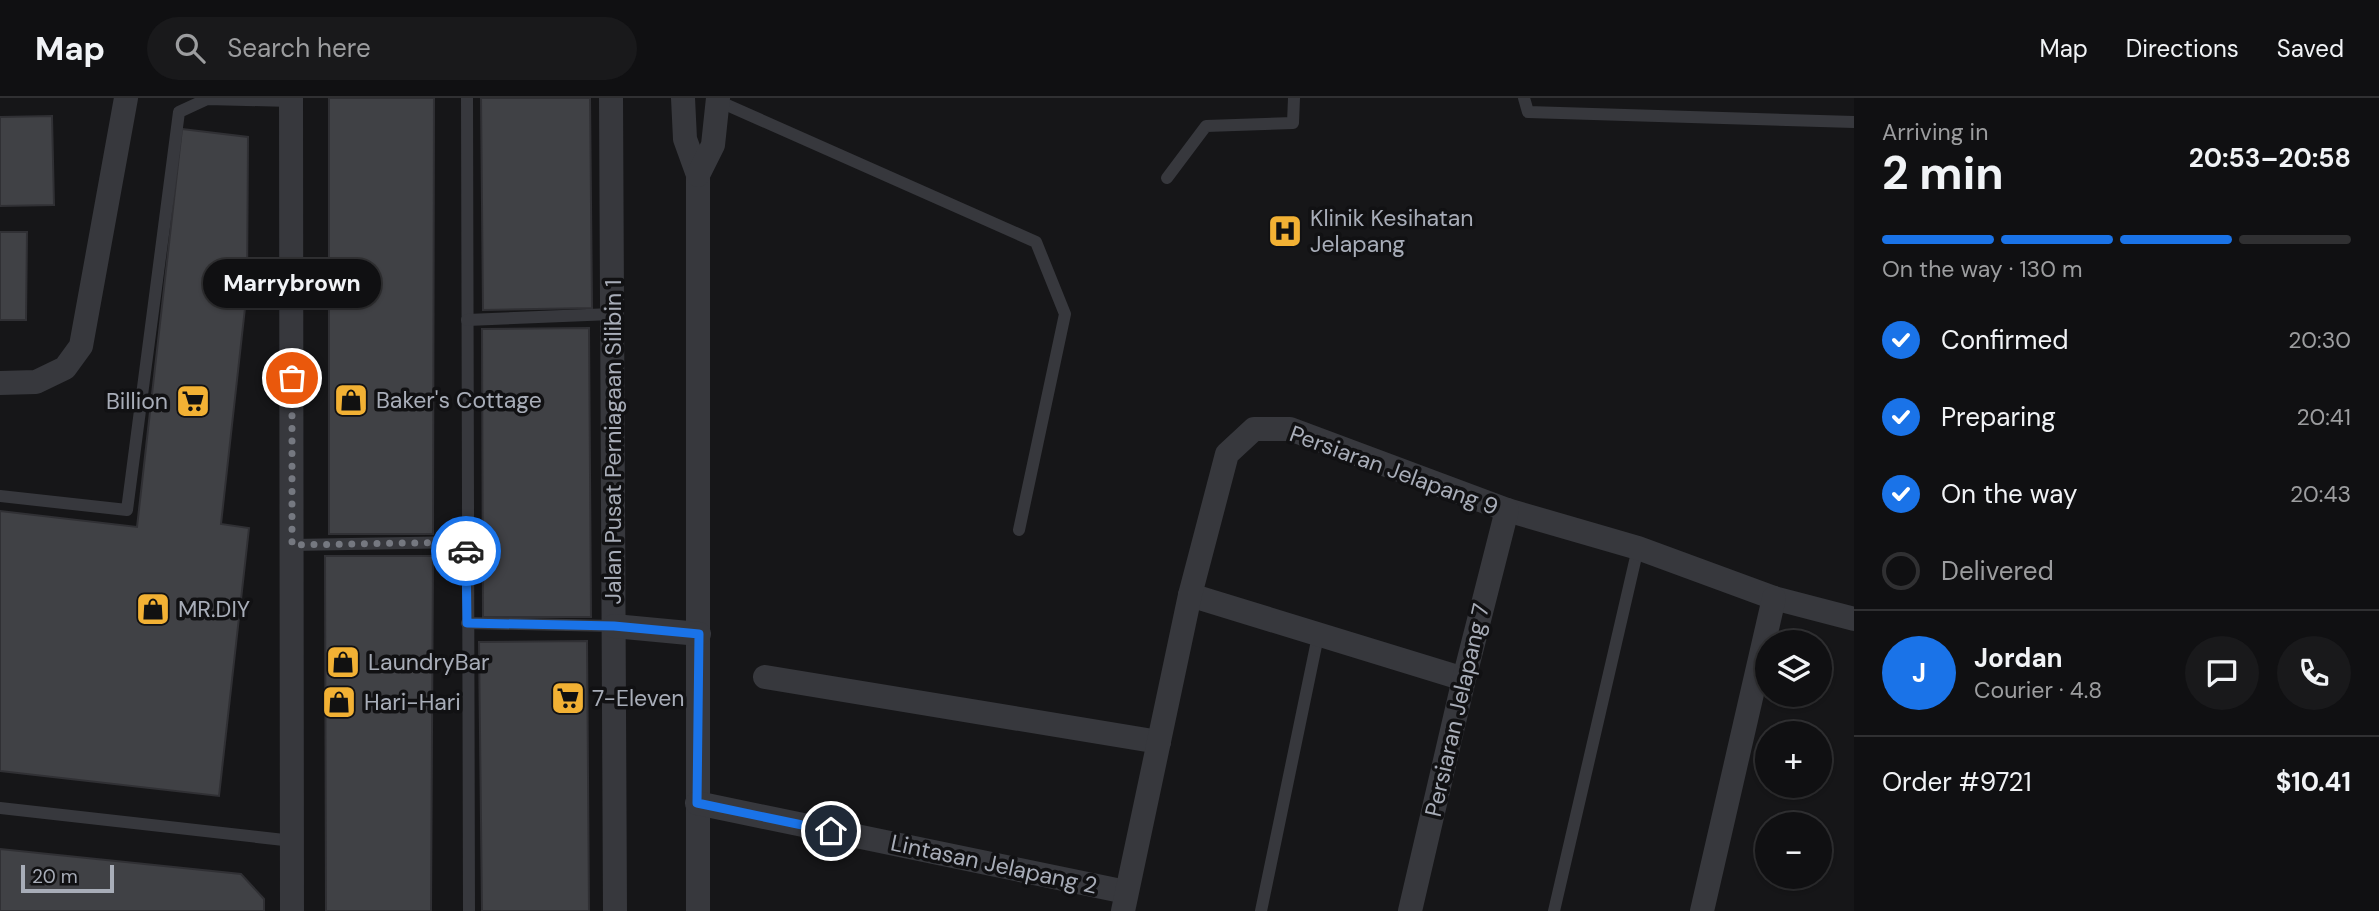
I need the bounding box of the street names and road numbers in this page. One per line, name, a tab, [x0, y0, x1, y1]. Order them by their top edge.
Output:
street label: Jalan Pusat Perniagaan Silibin 1	[598, 280, 628, 604]
street label: Persiaran Jelapang 9	[1286, 418, 1502, 522]
street label: Persiaran Jelapang 7	[1418, 601, 1496, 819]
street label: Lintasan Jelapang 2	[888, 827, 1100, 901]

